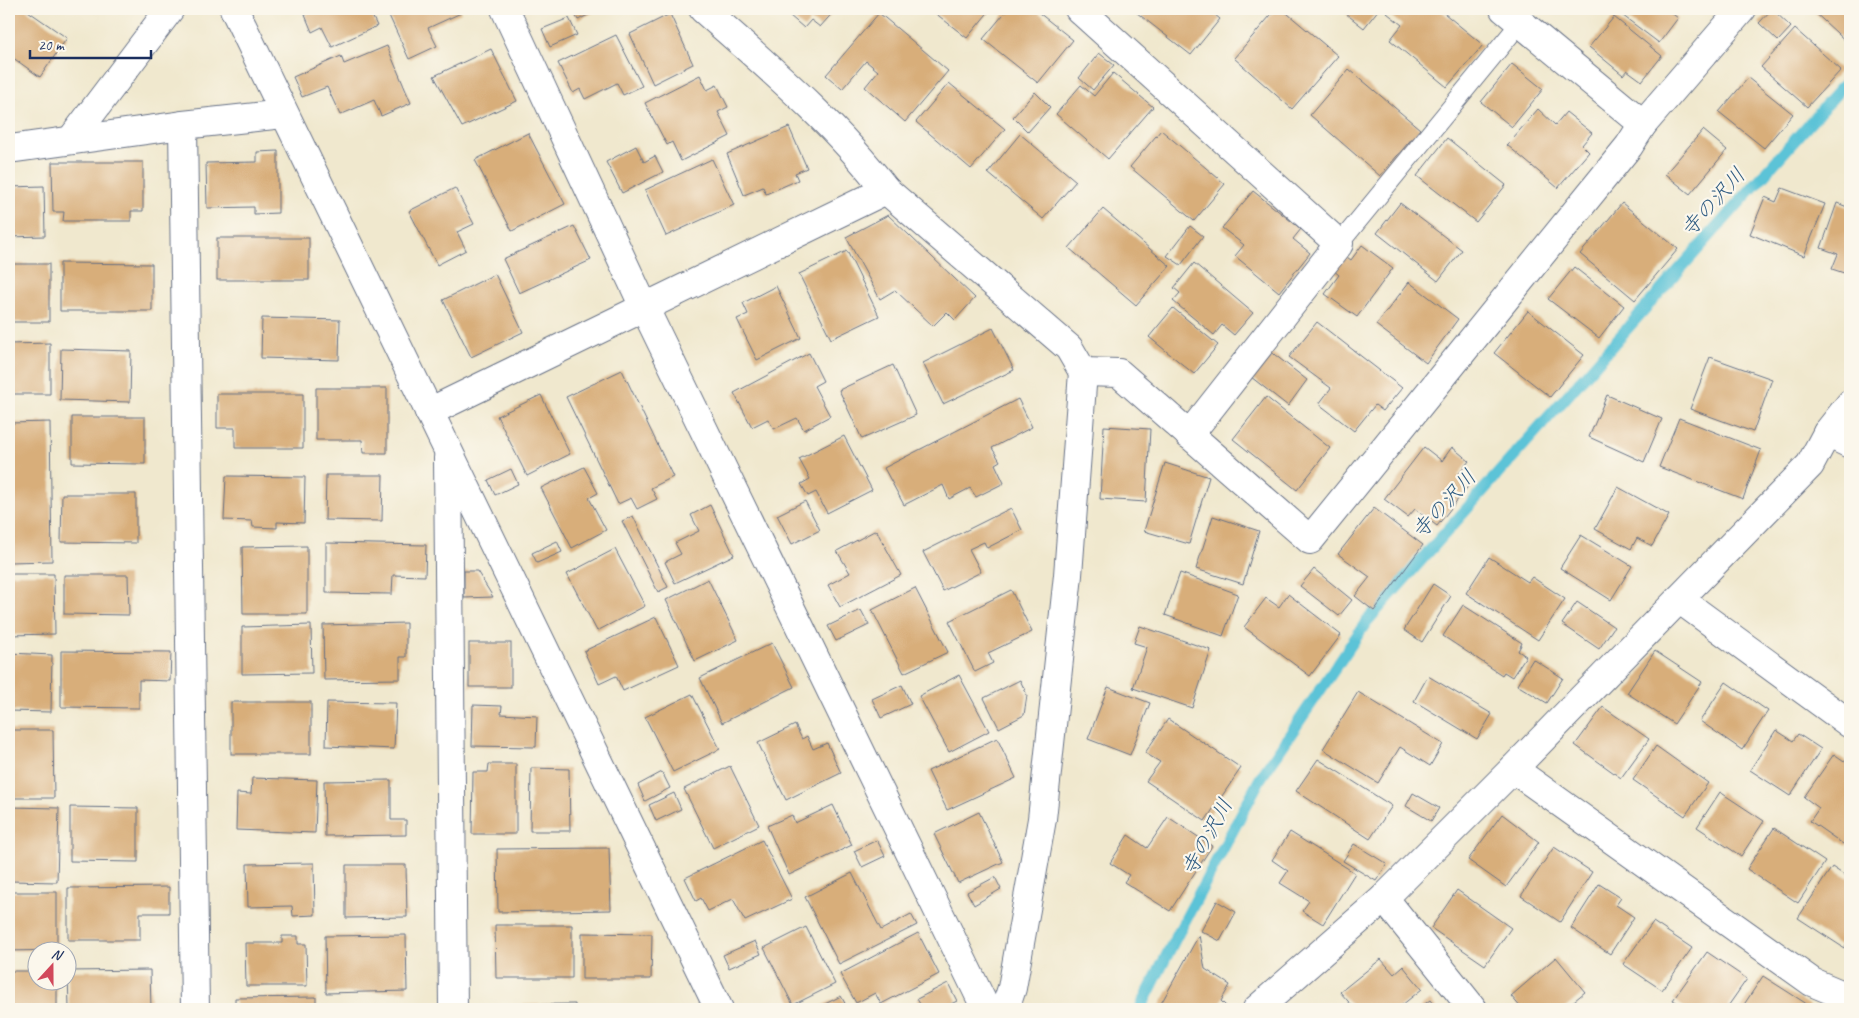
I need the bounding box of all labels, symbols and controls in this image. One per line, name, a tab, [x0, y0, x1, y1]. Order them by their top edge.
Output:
scale bar	[30, 28, 151, 60]
text: 20 m	[38, 36, 65, 55]
water label: 寺の沢川	[1675, 162, 1751, 242]
water label: 寺の沢川	[1406, 464, 1482, 544]
water label: 寺の沢川	[1176, 794, 1238, 880]
north arrow	[28, 940, 78, 990]
text: N	[49, 945, 66, 965]

